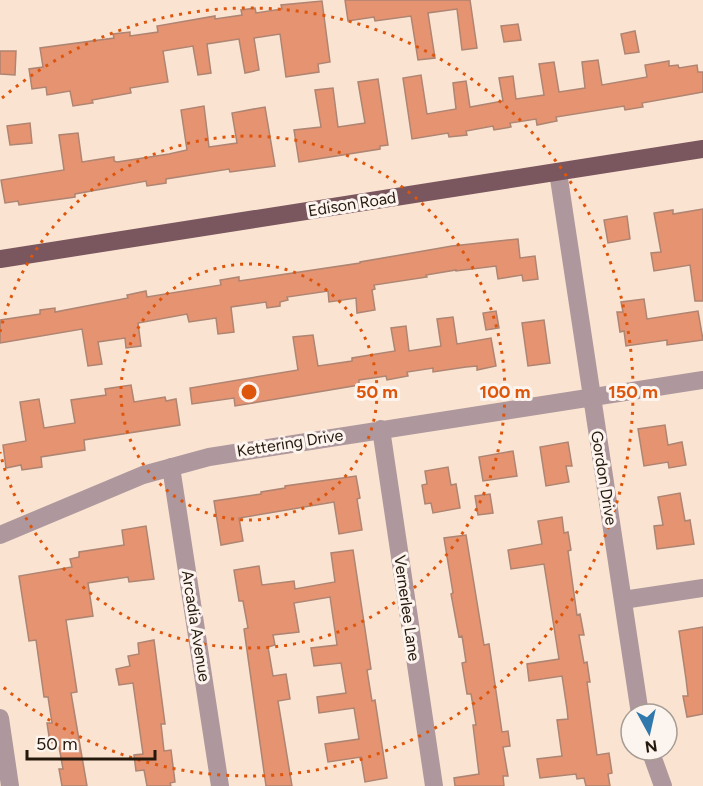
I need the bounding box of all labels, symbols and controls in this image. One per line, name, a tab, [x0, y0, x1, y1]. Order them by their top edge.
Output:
street label: Edison Road	[307, 188, 397, 220]
text: 50 m	[356, 381, 398, 403]
text: 100 m	[480, 381, 530, 403]
text: 150 m	[608, 381, 658, 403]
centre of rings	[239, 382, 259, 402]
street label: Kettering Drive	[235, 425, 345, 461]
street label: Gordon Drive	[587, 429, 621, 527]
street label: Vernerlee Lane	[390, 554, 424, 662]
street label: Arcadia Avenue	[178, 569, 214, 683]
north arrow	[619, 702, 679, 762]
scale bar	[27, 723, 154, 761]
text: 50 m	[36, 733, 78, 755]
text: N	[644, 736, 658, 757]

